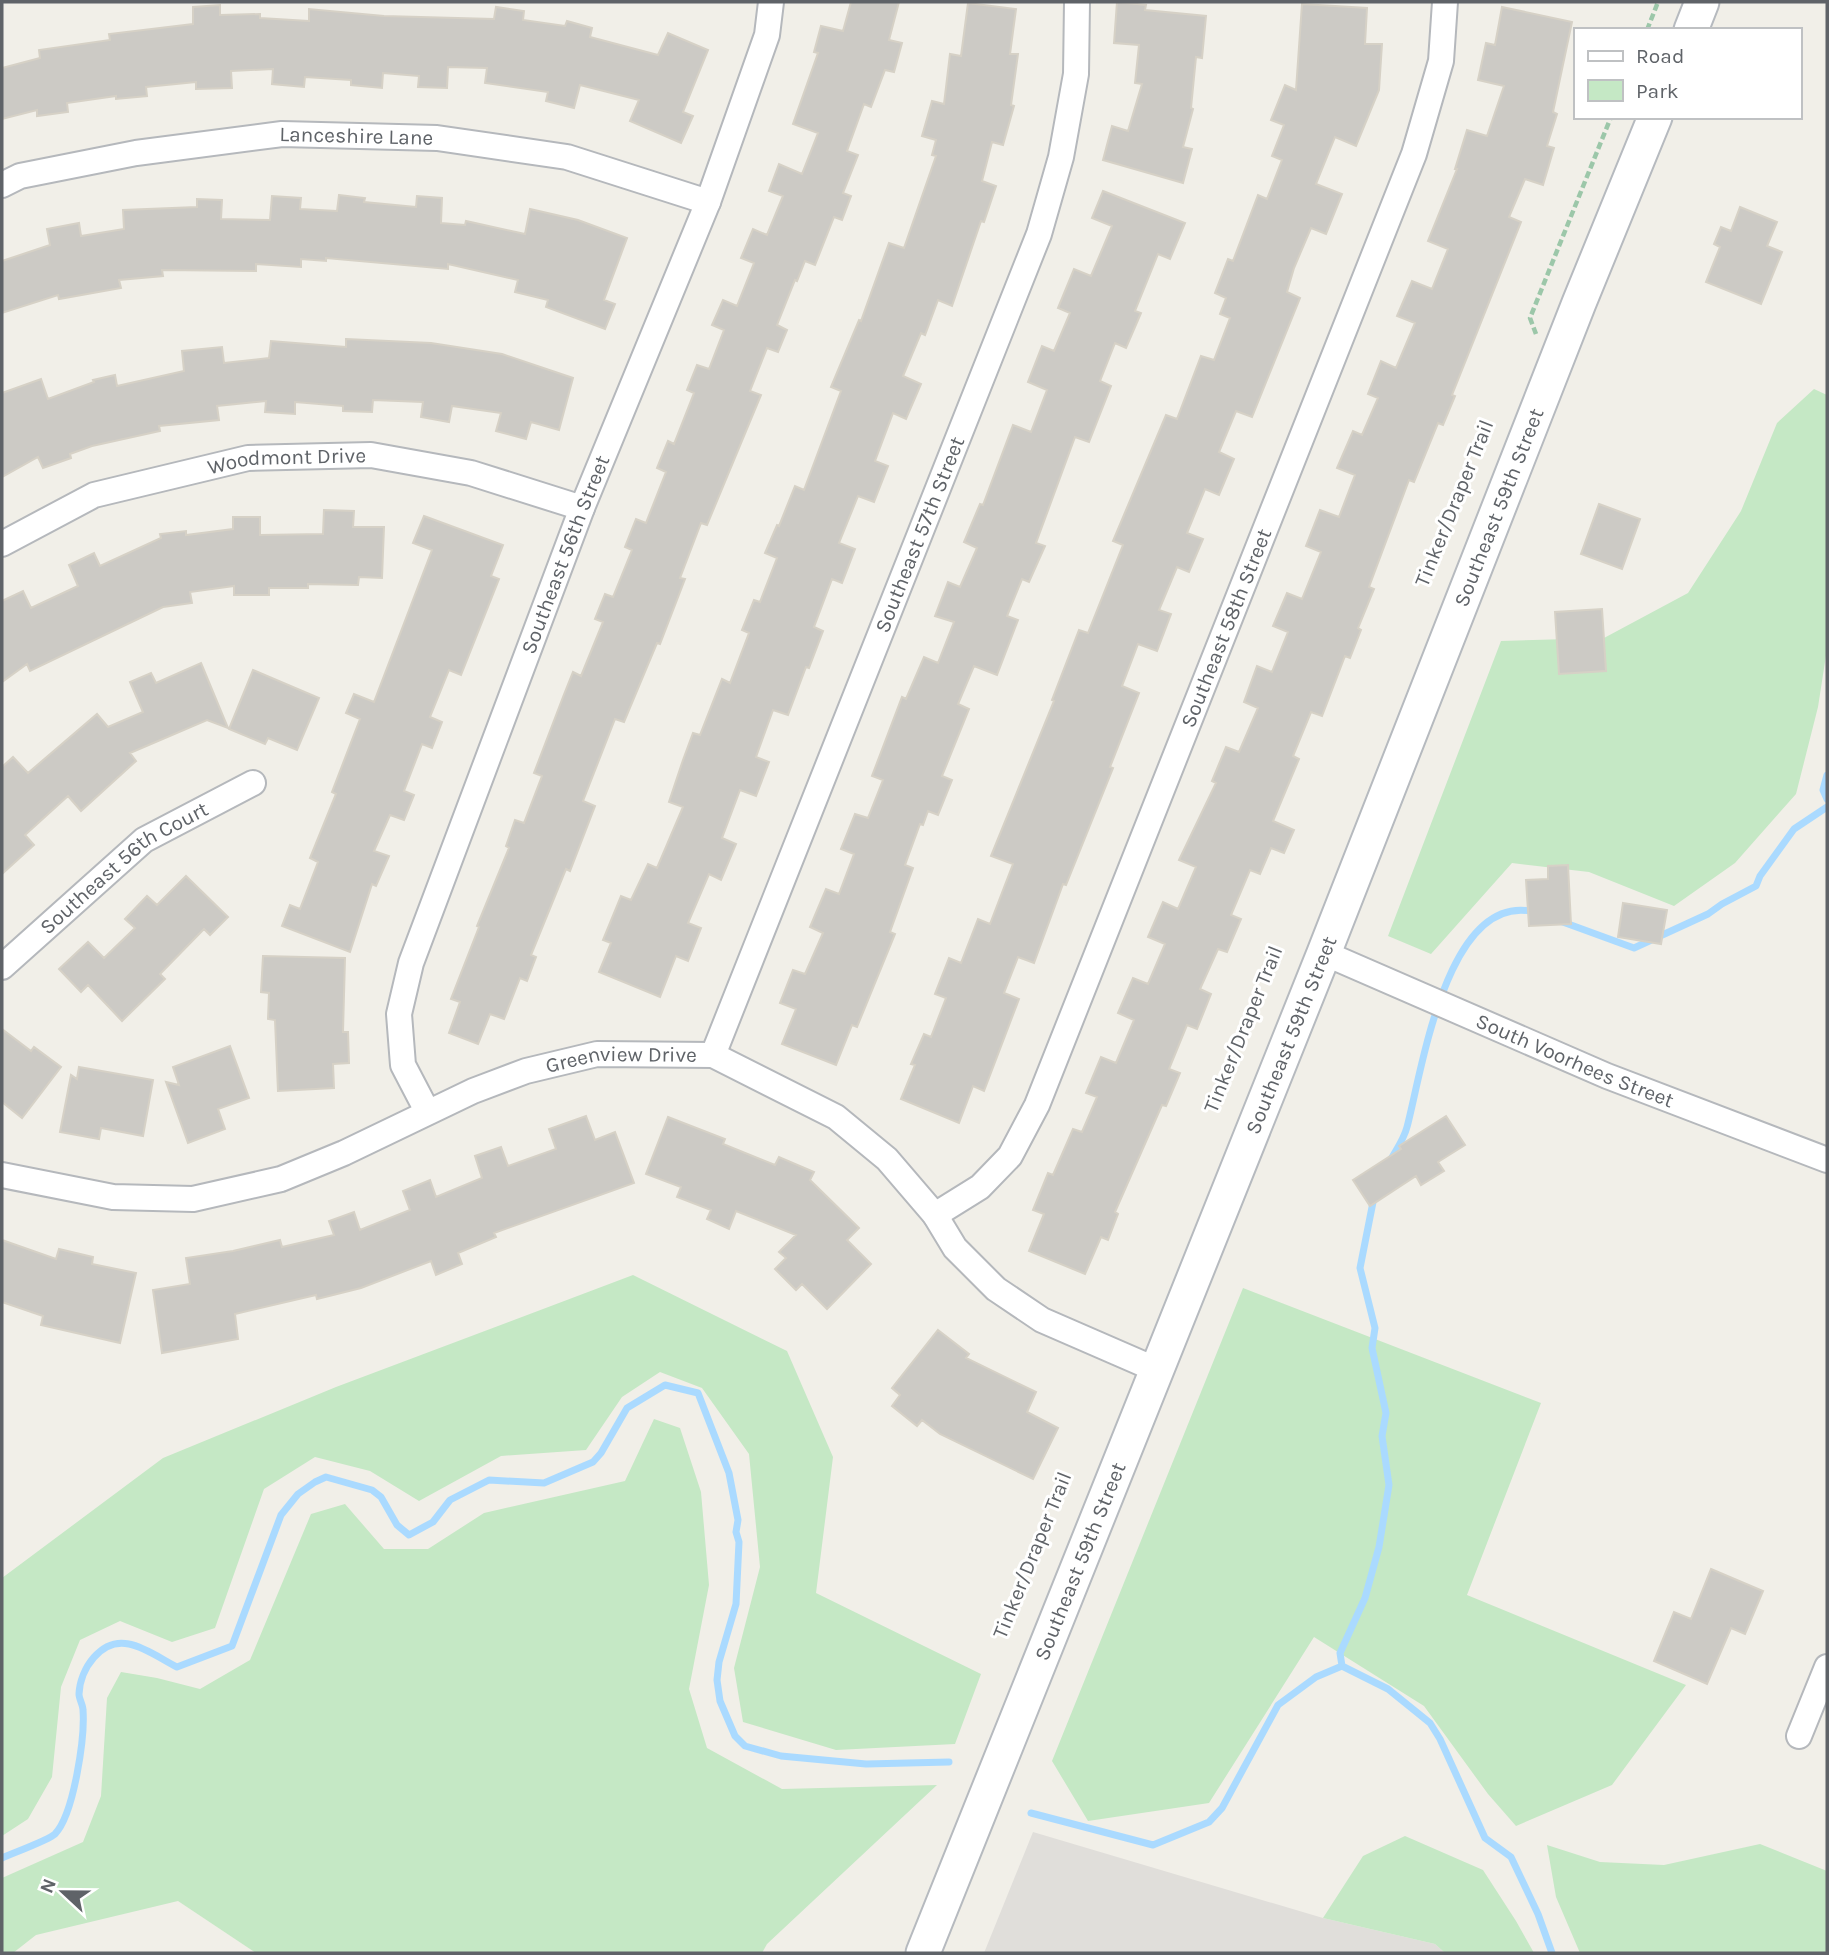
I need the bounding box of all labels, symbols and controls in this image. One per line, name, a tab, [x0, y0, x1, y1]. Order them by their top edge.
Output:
legend	[1574, 28, 1801, 119]
text: Road	[1636, 44, 1684, 68]
text: Park	[1636, 79, 1679, 103]
street label: Lanceshire Lane	[279, 122, 434, 150]
street label: Southeast 59th Street	[1449, 405, 1549, 610]
street label: Tinker/Draper Trail	[1410, 416, 1498, 590]
street label: Southeast 57th Street	[870, 433, 969, 636]
street label: Woodmont Drive	[205, 443, 366, 479]
street label: Southeast 56th Street	[516, 452, 614, 657]
street label: Southeast 58th Street	[1176, 525, 1276, 731]
street label: Southeast 56th Court	[35, 797, 212, 939]
street label: Southeast 59th Street	[1241, 933, 1341, 1138]
street label: Tinker/Draper Trail	[1199, 942, 1287, 1116]
street label: South Voorhees Street	[1472, 1009, 1677, 1112]
street label: Greenview Drive	[543, 1042, 697, 1078]
street label: Southeast 59th Street	[1030, 1459, 1131, 1664]
street label: Tinker/Draper Trail	[988, 1468, 1076, 1642]
north arrow	[28, 1857, 98, 1927]
text: N	[35, 1876, 61, 1896]

